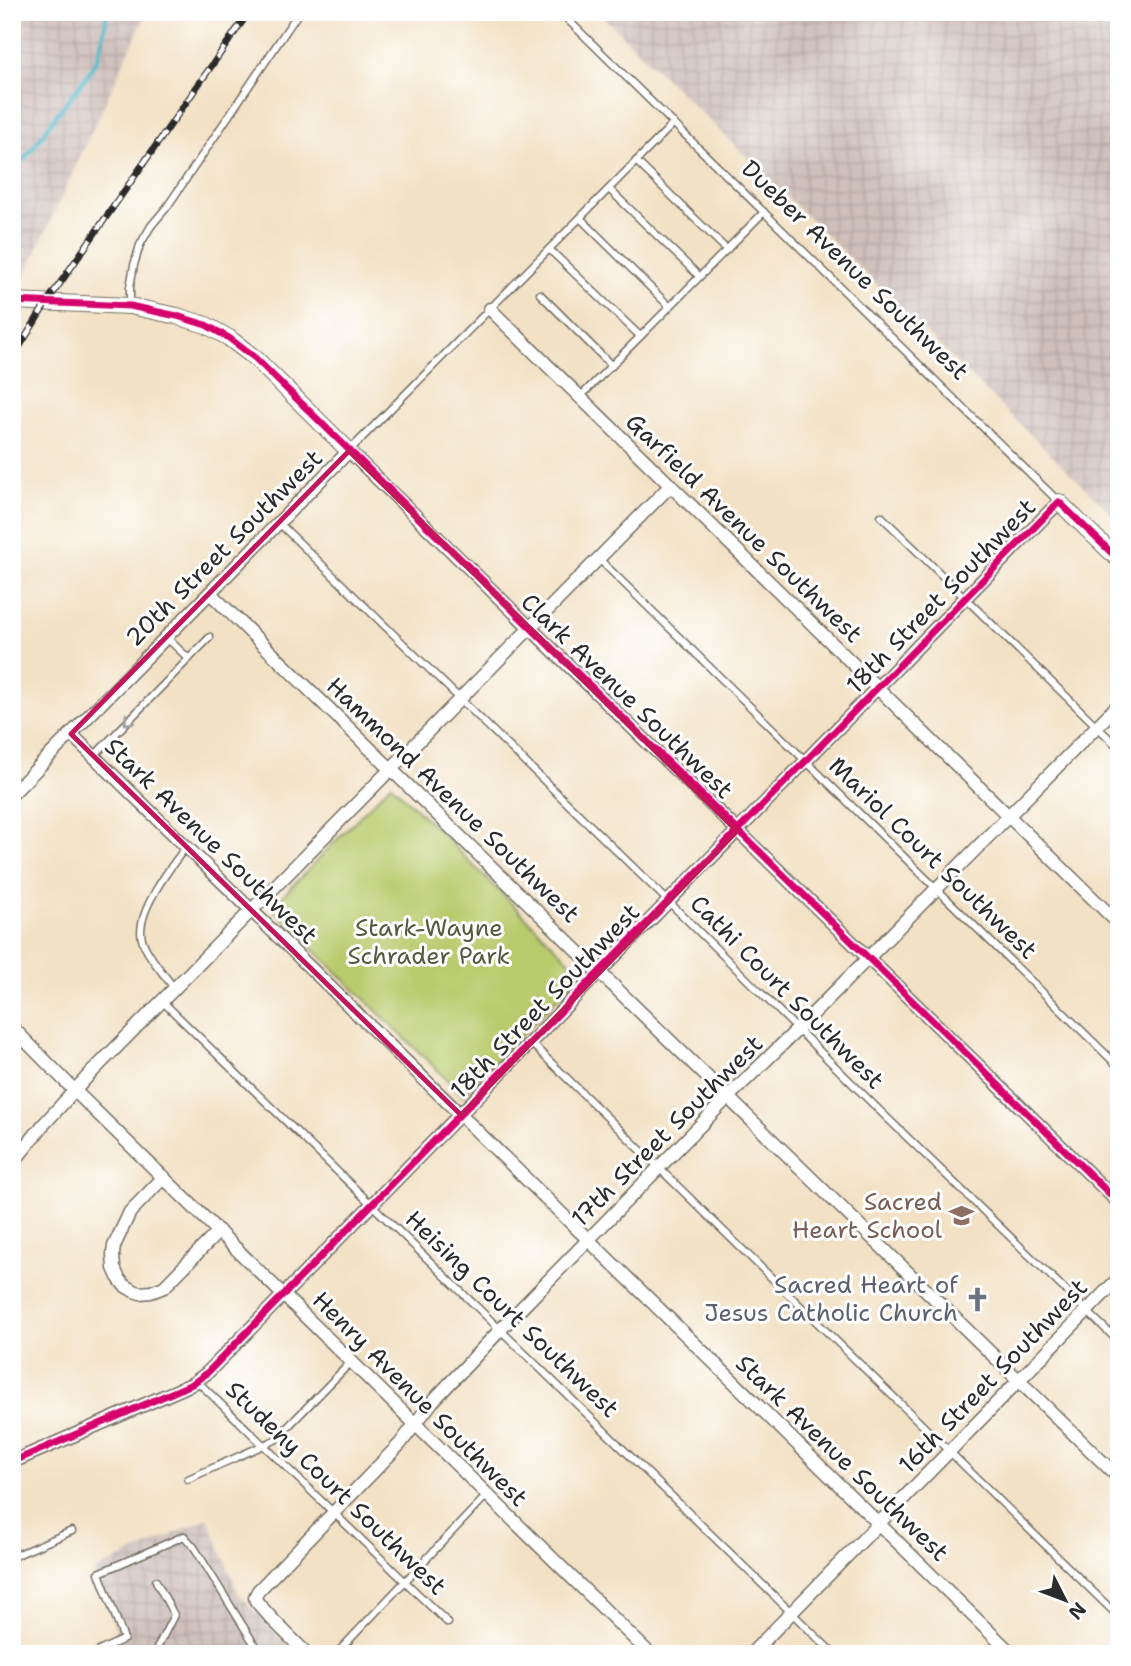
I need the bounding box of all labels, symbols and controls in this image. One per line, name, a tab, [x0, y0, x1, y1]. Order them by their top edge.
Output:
street label: Dueber Avenue Southwest	[735, 153, 975, 387]
street label: Garfield Avenue Southwest	[619, 406, 869, 650]
street label: 20th Street Southwest	[118, 442, 330, 654]
street label: 18th Street Southwest	[839, 491, 1043, 701]
street label: Clark Avenue Southwest	[514, 586, 740, 806]
street label: Hammond Avenue Southwest	[319, 670, 587, 930]
one-way arrow	[124, 713, 137, 726]
street label: Stark Avenue Southwest	[98, 731, 324, 951]
street label: Mariol Court Southwest	[822, 750, 1044, 966]
street label: Cathi Court Southwest	[683, 888, 891, 1096]
street label: 18th Street Southwest	[443, 896, 647, 1106]
park label: Stark-Wayne Schrader Park	[348, 912, 510, 972]
street label: 17th Street Southwest	[564, 1028, 770, 1234]
place label: Sacred Heart School	[792, 1186, 943, 1246]
school or university icon: Sacred Heart School	[948, 1202, 976, 1230]
street label: Heising Court Southwest	[398, 1203, 626, 1425]
place label: Sacred Heart of Jesus Catholic Church	[704, 1269, 959, 1329]
street label: 16th Street Southwest	[891, 1272, 1095, 1480]
street label: Henry Avenue Southwest	[305, 1284, 535, 1514]
church icon: Sacred Heart of Jesus Catholic Church	[964, 1285, 992, 1313]
street label: Stark Avenue Southwest	[729, 1348, 955, 1568]
street label: Studeny Court Southwest	[219, 1374, 453, 1602]
north arrow	[1030, 1564, 1100, 1634]
text: N	[1063, 1597, 1092, 1625]

